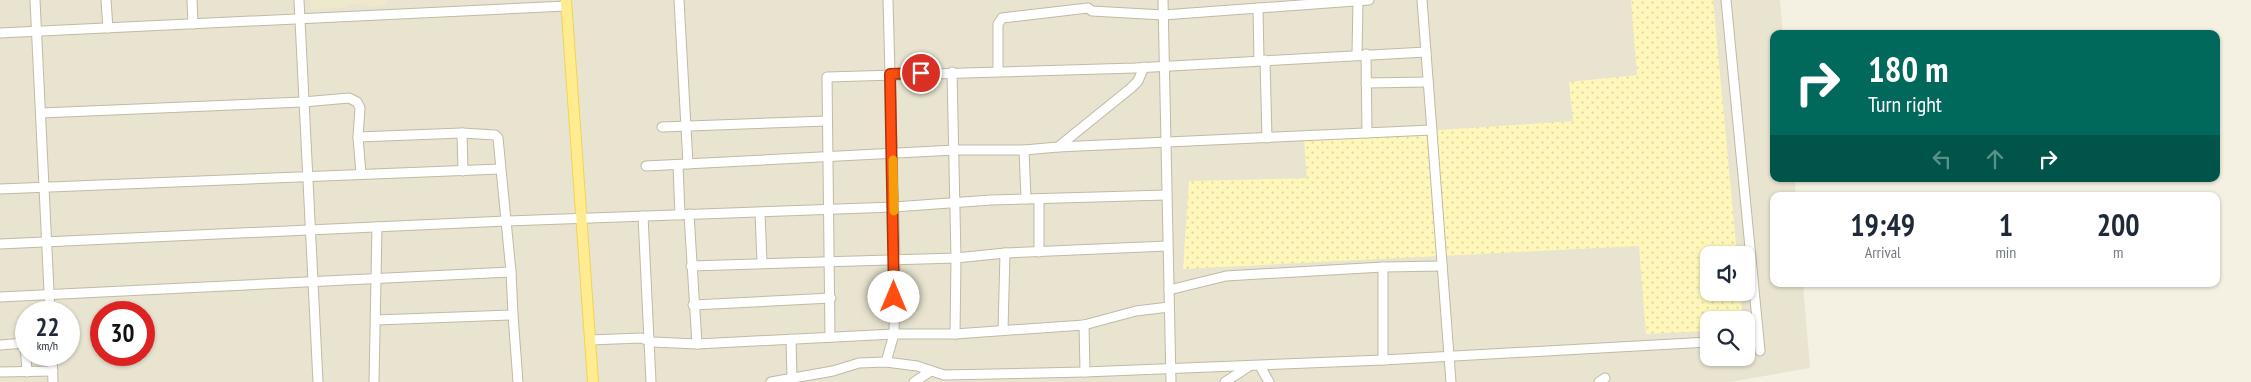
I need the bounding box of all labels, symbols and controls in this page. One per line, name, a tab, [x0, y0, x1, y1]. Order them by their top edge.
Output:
text: 180 m	[1868, 46, 1949, 92]
icon: right	[1785, 50, 1850, 115]
pin	[900, 52, 942, 94]
icon: arrive	[907, 59, 935, 87]
text: Turn right	[1868, 90, 1942, 118]
icon: left	[1928, 145, 1956, 173]
icon: ahead	[1981, 145, 2009, 173]
icon: right	[2034, 145, 2062, 173]
text: 19:49	[1850, 205, 1915, 244]
text: 1	[1999, 205, 2013, 244]
text: 200	[2097, 205, 2140, 244]
text: Arrival	[1865, 242, 1901, 262]
text: min	[1995, 242, 2016, 262]
text: m	[2113, 242, 2123, 262]
map controls	[1700, 246, 1755, 366]
button: sound	[1700, 246, 1755, 301]
position arrow	[867, 270, 919, 322]
speed limit sign: 30	[90, 301, 155, 366]
text: 22	[36, 311, 59, 343]
button: search	[1700, 311, 1755, 366]
text: km/h	[37, 338, 58, 353]

